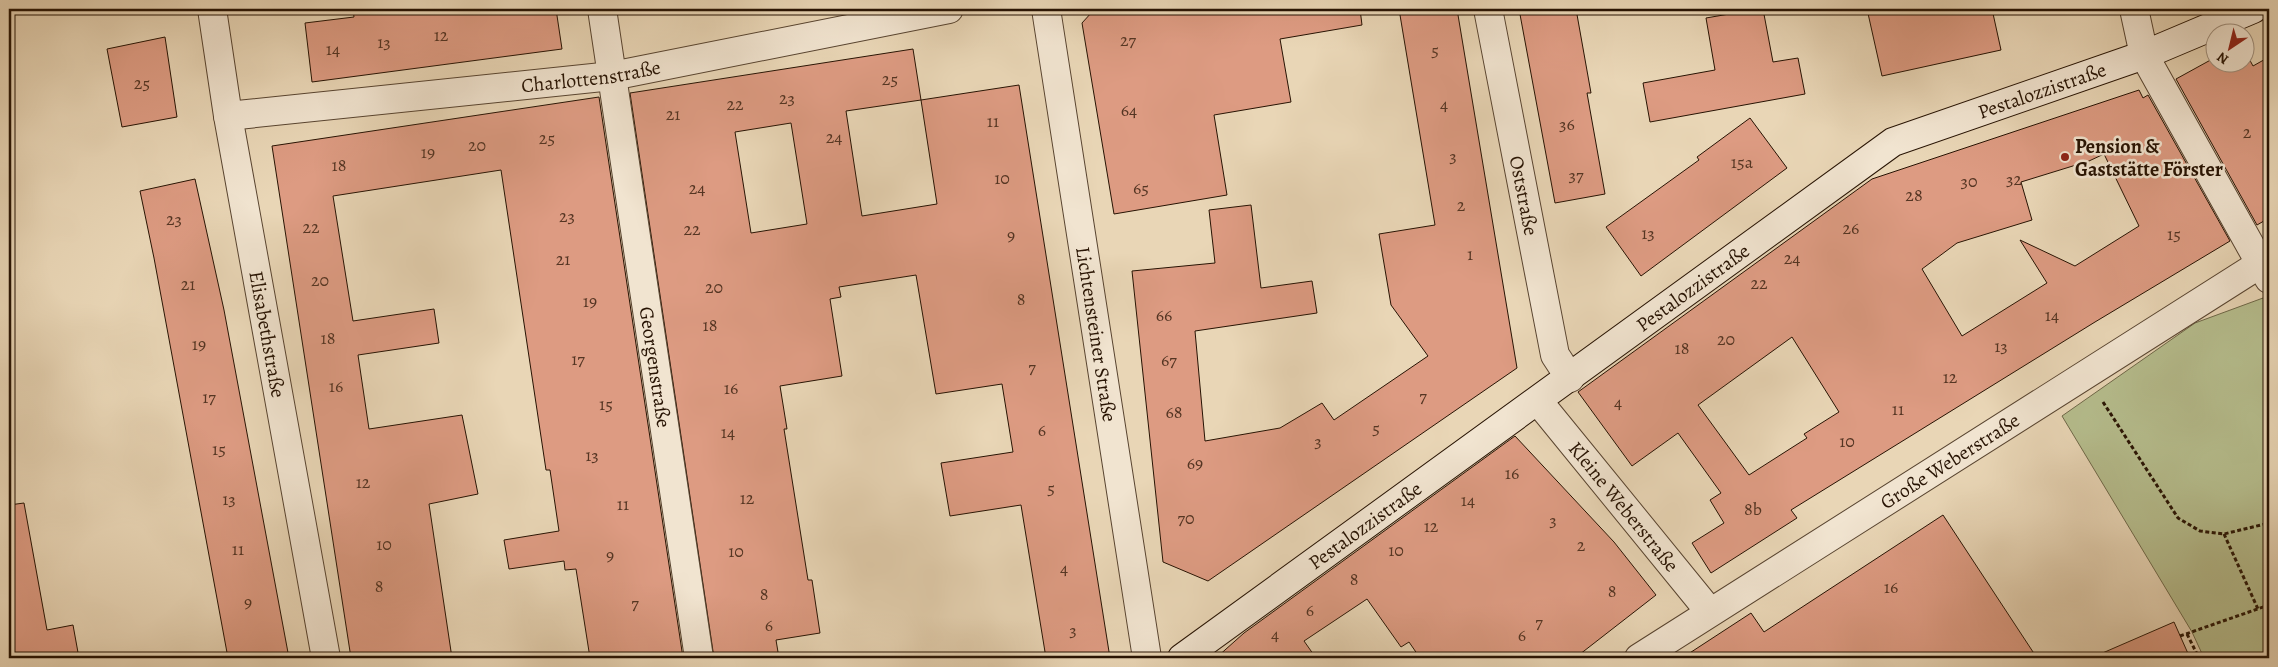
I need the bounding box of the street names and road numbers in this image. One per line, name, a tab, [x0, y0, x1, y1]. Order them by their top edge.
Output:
street label: Charlottenstraße	[520, 54, 663, 99]
street label: Pestalozzistraße	[1974, 56, 2110, 126]
street label: Oststraße	[1503, 153, 1545, 238]
street label: Pestalozzistraße	[1631, 237, 1755, 338]
street label: Lichtensteiner Straße	[1069, 245, 1123, 424]
street label: Elisabethstraße	[242, 269, 292, 400]
street label: Georgenstraße	[633, 305, 677, 429]
street label: Große Weberstraße	[1875, 407, 2025, 516]
street label: Kleine Weberstraße	[1562, 436, 1685, 578]
street label: Pestalozzistraße	[1303, 475, 1427, 576]

